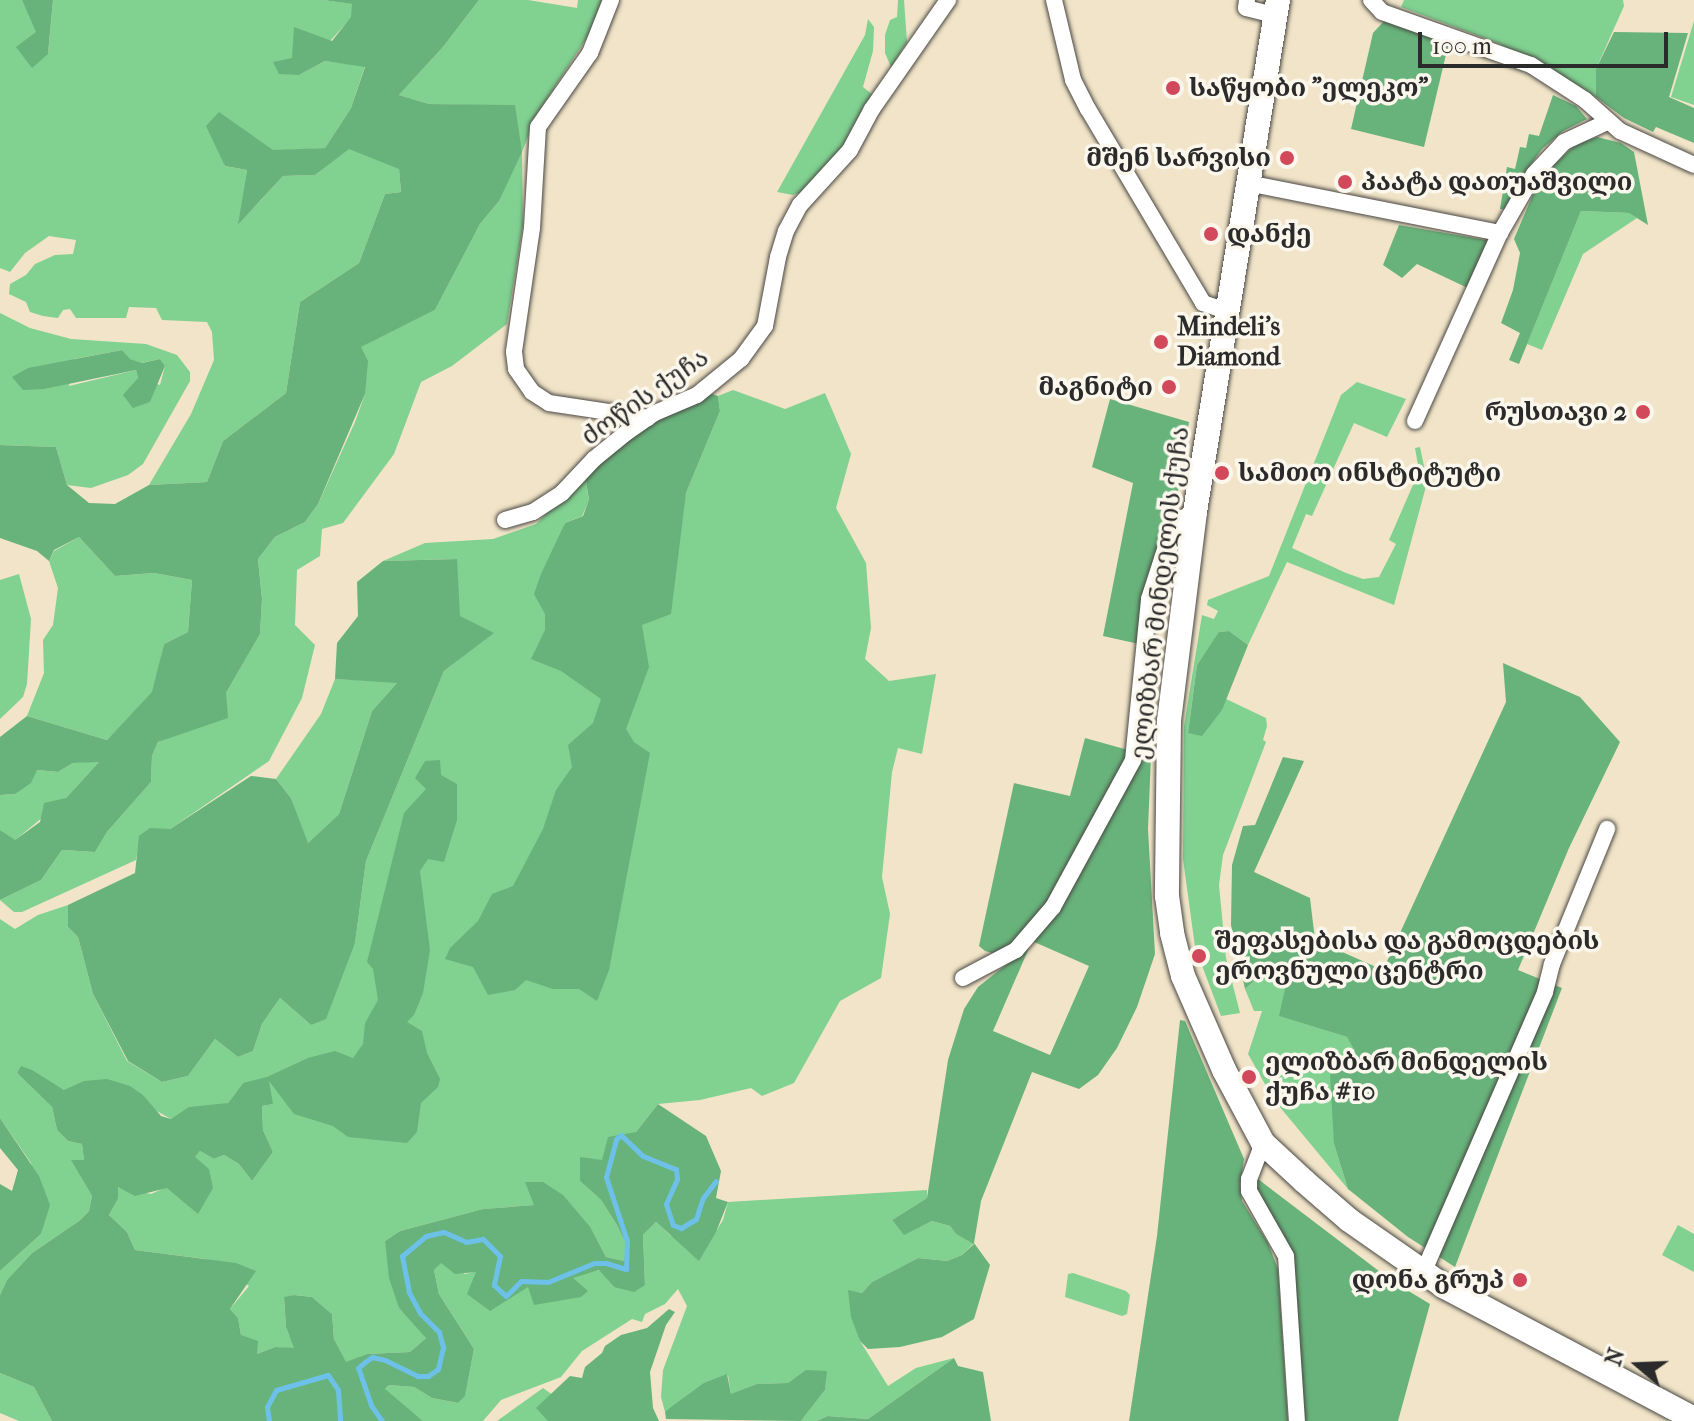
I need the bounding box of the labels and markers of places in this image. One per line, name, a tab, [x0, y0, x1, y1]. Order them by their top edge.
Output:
place label: საწყობი "ელეკო"	[1189, 72, 1428, 104]
marker: საწყობი "ელეკო"	[1164, 79, 1182, 97]
place label: მშენ სარვისი	[1086, 142, 1271, 174]
marker: მშენ სარვისი	[1278, 149, 1296, 167]
place label: პაატა დათუაშვილი	[1361, 166, 1632, 198]
marker: პაატა დათუაშვილი	[1336, 173, 1354, 191]
place label: დანქე	[1227, 218, 1312, 250]
marker: დანქე	[1202, 225, 1220, 243]
place label: Mindeli's Diamond	[1177, 311, 1280, 372]
marker: Mindeli's Diamond	[1152, 333, 1170, 351]
place label: მაგნიტი	[1038, 371, 1153, 403]
marker: მაგნიტი	[1160, 378, 1178, 396]
place label: რუსთავი 2	[1485, 396, 1627, 428]
marker: რუსთავი 2	[1634, 403, 1652, 421]
place label: სამთო ინსტიტუტი	[1238, 457, 1501, 489]
marker: სამთო ინსტიტუტი	[1213, 464, 1231, 482]
place label: შეფასებისა და გამოცდების ეროვნული ცენტრი	[1215, 925, 1599, 986]
marker: შეფასებისა და გამოცდების ეროვნული ცენტრი	[1190, 947, 1208, 965]
place label: ელიზბარ მინდელის ქუჩა #10	[1265, 1046, 1548, 1108]
marker: ელიზბარ მინდელის ქუჩა #10	[1240, 1068, 1258, 1086]
place label: დონა გრუპ	[1352, 1264, 1504, 1296]
marker: დონა გრუპ	[1511, 1271, 1529, 1289]

